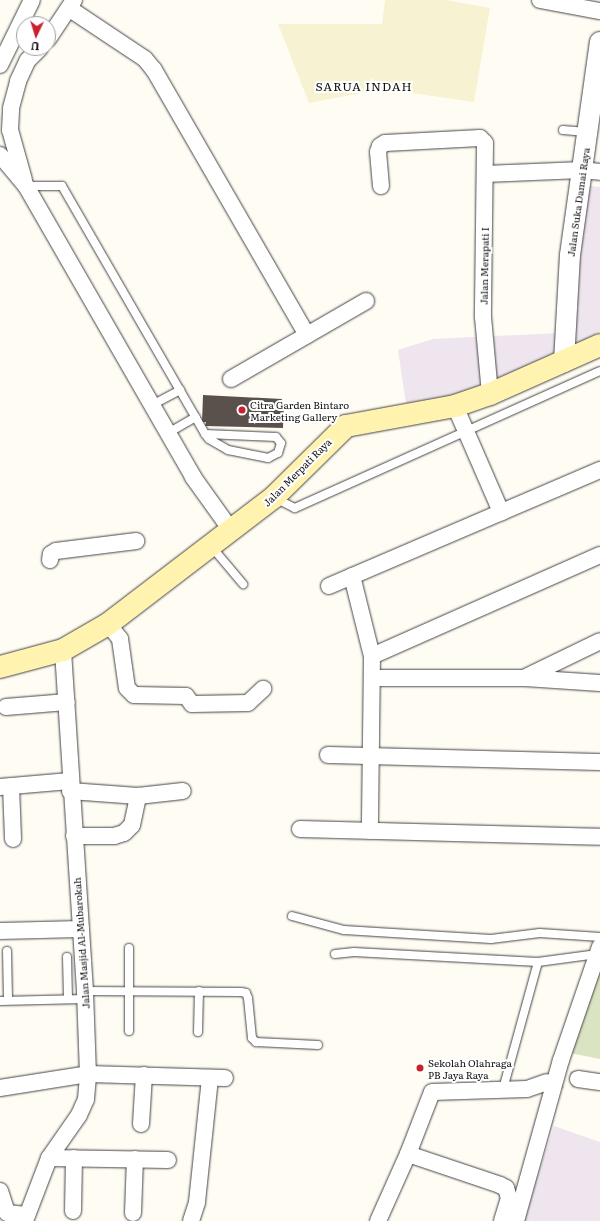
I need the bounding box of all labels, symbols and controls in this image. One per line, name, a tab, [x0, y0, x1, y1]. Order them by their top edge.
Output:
north arrow	[16, 16, 56, 56]
text: U	[30, 39, 40, 55]
district label: SARUA INDAH	[315, 80, 413, 94]
street label: Jalan Suka Damai Raya	[564, 147, 592, 257]
street label: Jalan Merapati I	[477, 227, 491, 305]
place label: Citra Garden Bintaro Marketing Gallery	[250, 398, 349, 422]
marker: Citra Garden Bintaro Marketing Gallery	[237, 405, 247, 415]
street label: Jalan Merpati Raya	[261, 436, 333, 508]
street label: Jalan Masjid Al-Mubarokah	[70, 877, 92, 1009]
place label: Sekolah Olahraga PB Jaya Raya	[428, 1056, 512, 1080]
marker: Sekolah Olahraga PB Jaya Raya	[415, 1063, 425, 1073]

